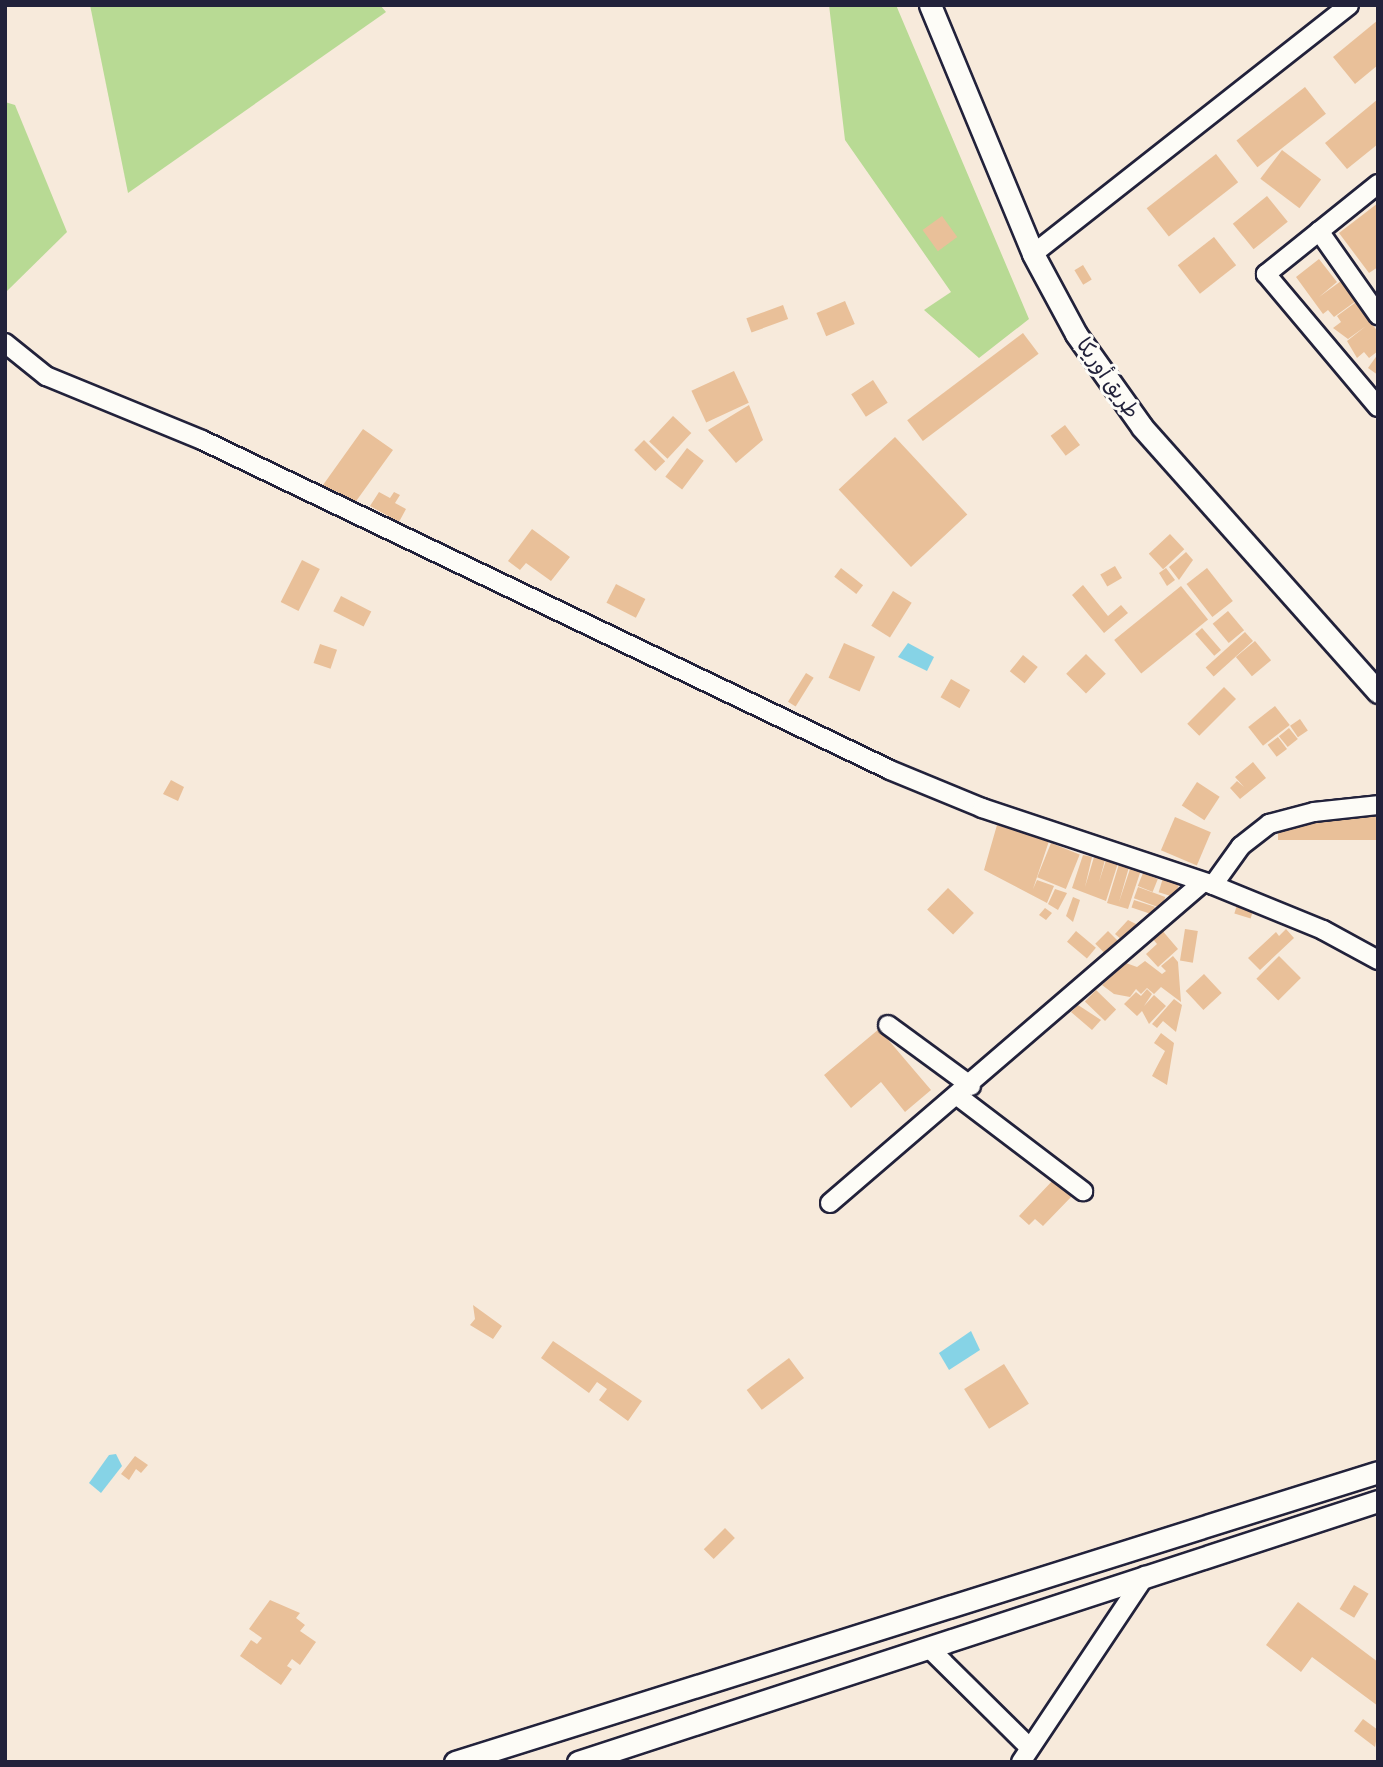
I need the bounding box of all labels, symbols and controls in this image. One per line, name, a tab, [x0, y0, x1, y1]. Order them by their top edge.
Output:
street label: طريق أوريكا	[1071, 333, 1145, 423]

